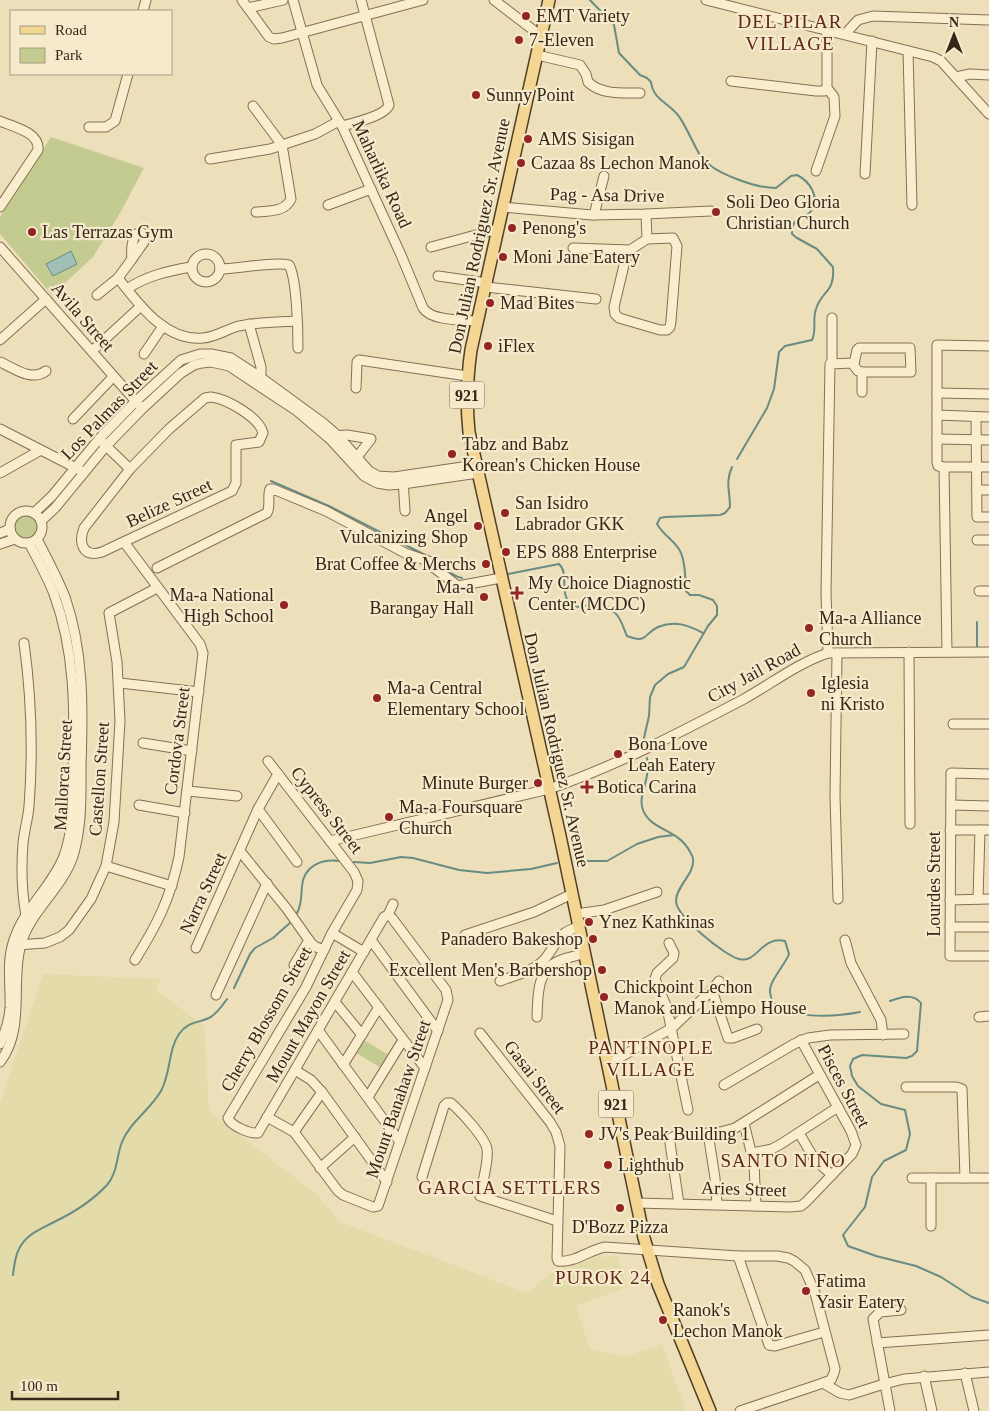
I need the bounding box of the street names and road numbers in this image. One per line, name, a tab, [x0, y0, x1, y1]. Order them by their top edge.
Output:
street label: Don Julian Rodriguez Sr. Avenue	[444, 116, 514, 356]
street label: Maharlika Road	[348, 117, 416, 231]
street label: Pag - Asa Drive	[550, 184, 664, 206]
street label: Avila Street	[48, 278, 118, 356]
street label: Los Palmas Street	[57, 356, 161, 464]
road number: 921	[450, 382, 484, 408]
street label: Belize Street	[123, 474, 215, 532]
street label: Don Julian Rodriguez Sr. Avenue	[520, 631, 594, 869]
street label: City Jail Road	[704, 639, 804, 707]
street label: Cordova Street	[160, 686, 194, 796]
street label: Mallorca Street	[50, 719, 76, 831]
street label: Castellon Street	[85, 721, 113, 837]
street label: Cypress Street	[287, 763, 367, 857]
street label: Lourdes Street	[924, 831, 944, 937]
street label: Narra Street	[175, 849, 231, 937]
street label: Cherry Blossom Street	[216, 943, 316, 1095]
street label: Mount Mayon Street	[262, 946, 354, 1086]
street label: Mount Banahaw Street	[362, 1017, 434, 1181]
street label: Gasai Street	[500, 1036, 570, 1118]
street label: Pisces Street	[814, 1041, 874, 1131]
road number: 921	[598, 1090, 634, 1118]
street label: Aries Street	[701, 1178, 787, 1200]

